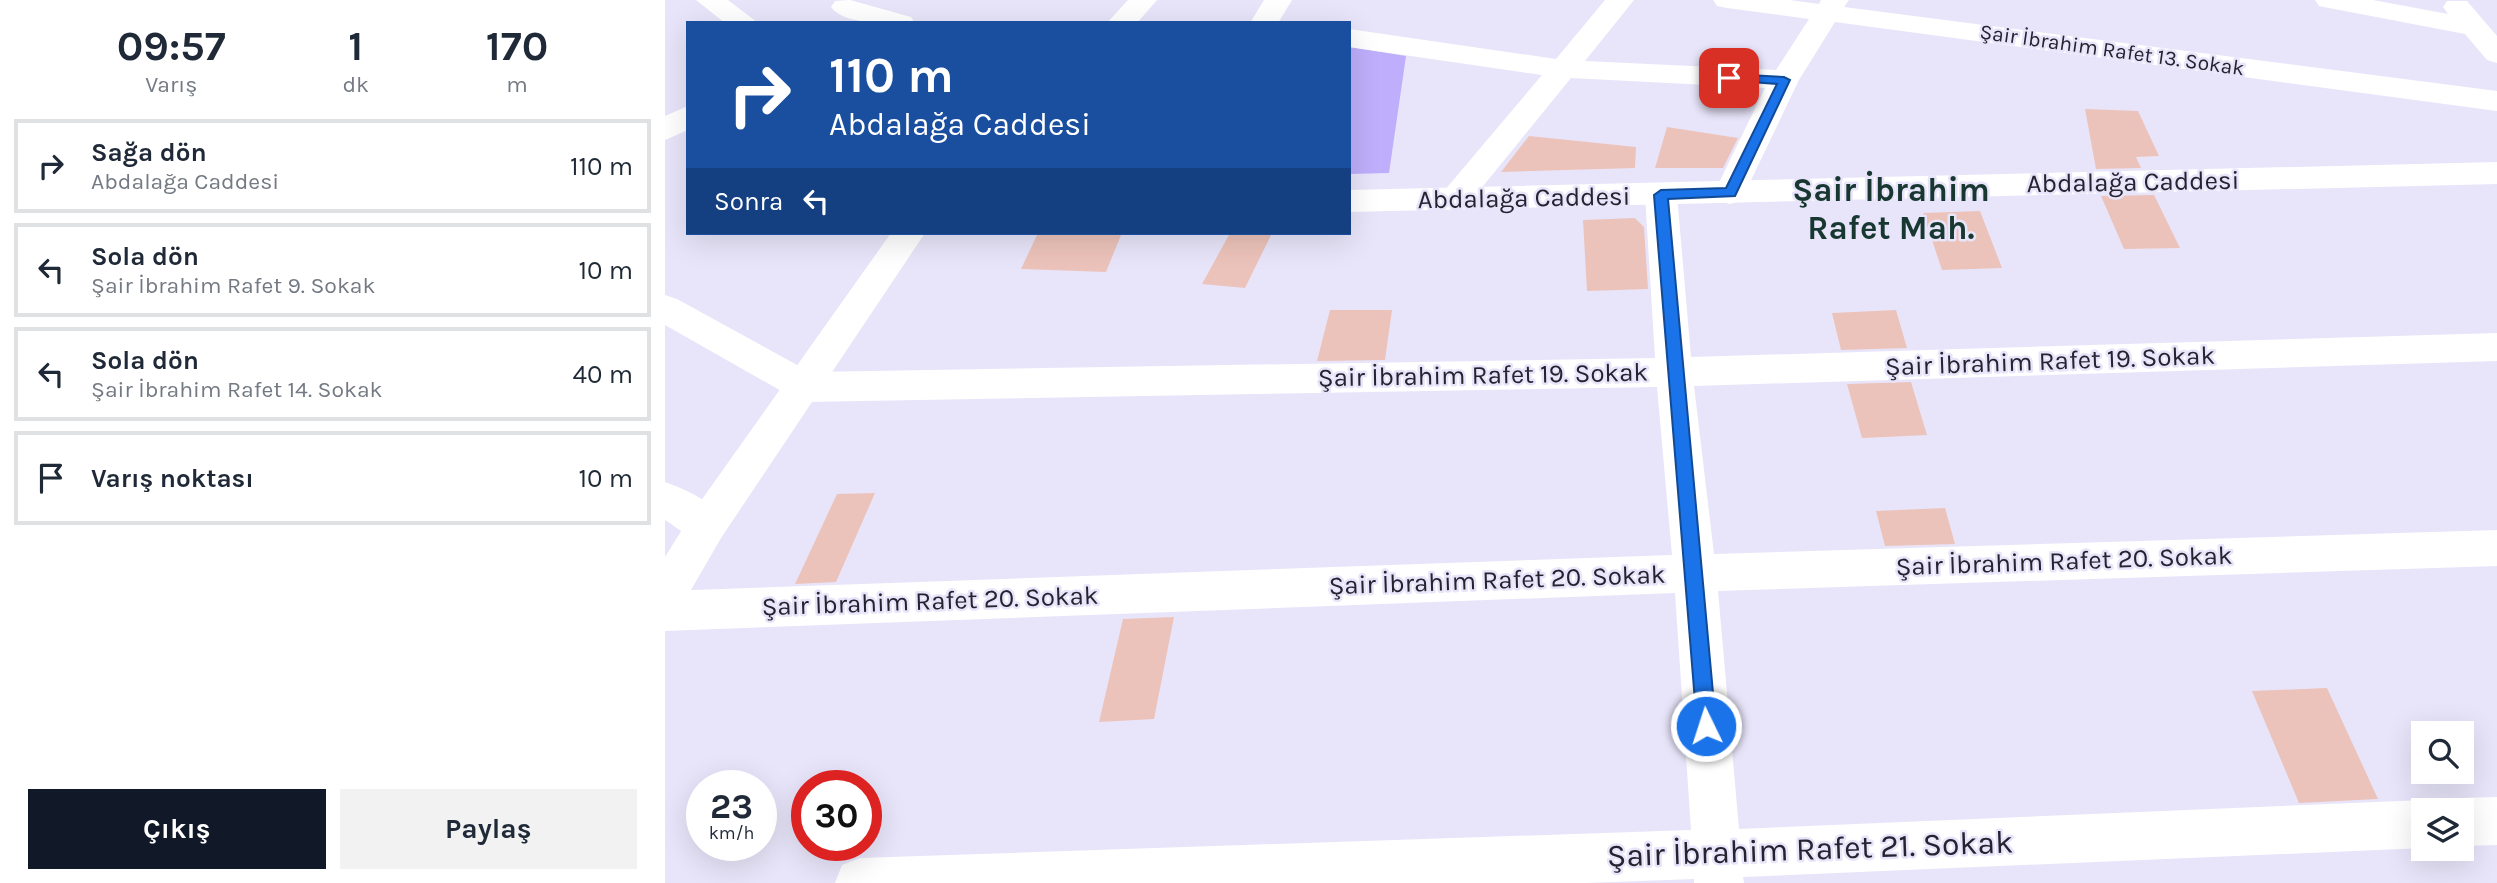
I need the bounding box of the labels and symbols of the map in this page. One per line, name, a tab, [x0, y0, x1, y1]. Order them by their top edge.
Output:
street label: Şair İbrahim Rafet 13. Sokak	[1978, 20, 2246, 80]
pin	[1699, 48, 1759, 108]
street label: Abdalağa Caddesi	[2026, 165, 2240, 199]
district label: Şair İbrahim Rafet Mah.	[1792, 170, 1990, 247]
street label: Abdalağa Caddesi	[1417, 181, 1631, 215]
street label: Şair İbrahim Rafet 19. Sokak	[1884, 340, 2216, 382]
street label: Şair İbrahim Rafet 19. Sokak	[1318, 357, 1648, 393]
street label: Şair İbrahim Rafet 20. Sokak	[1895, 540, 2233, 582]
street label: Şair İbrahim Rafet 20. Sokak	[1328, 559, 1666, 601]
street label: Şair İbrahim Rafet 20. Sokak	[761, 580, 1099, 622]
position arrow	[1669, 689, 1743, 763]
speed limit sign: 30	[791, 770, 882, 861]
street label: Şair İbrahim Rafet 21. Sokak	[1606, 823, 2014, 875]

